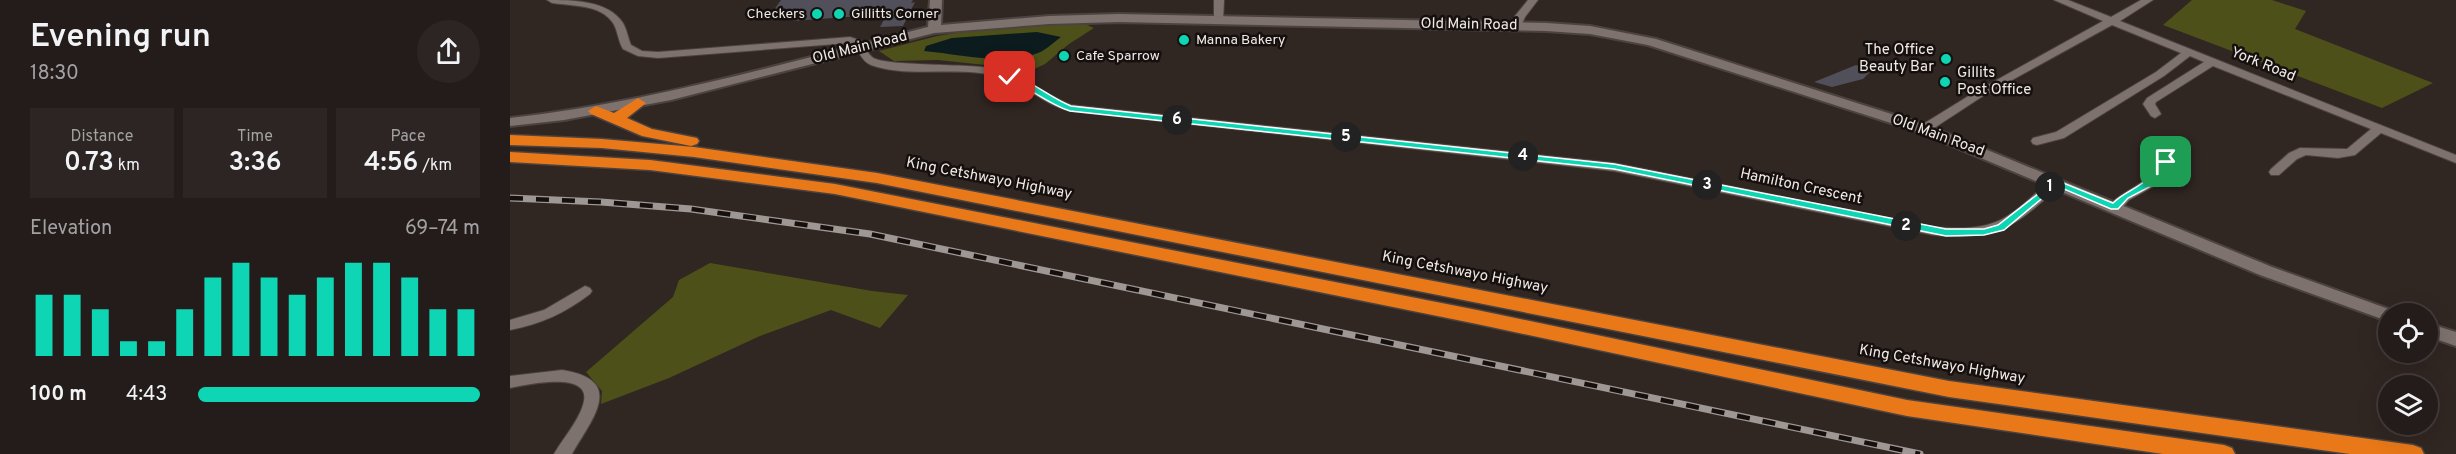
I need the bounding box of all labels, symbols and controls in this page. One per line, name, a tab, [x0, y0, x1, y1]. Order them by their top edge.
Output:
place label: Checkers	[747, 6, 805, 23]
place label: Gillitts Corner	[851, 6, 939, 23]
marker: Checkers	[810, 7, 824, 21]
marker: Gillitts Corner	[832, 7, 846, 21]
street label: Old Main Road	[1420, 15, 1518, 35]
text: Evening run	[30, 17, 211, 59]
button: share	[417, 20, 480, 83]
street label: Old Main Road	[811, 27, 909, 69]
place label: Manna Bakery	[1196, 32, 1285, 49]
marker: Manna Bakery	[1177, 33, 1191, 47]
place label: The Office Beauty Bar	[1859, 41, 1934, 77]
street label: York Road	[2228, 43, 2298, 87]
place label: Cafe Sparrow	[1076, 48, 1160, 65]
marker: Cafe Sparrow	[1057, 49, 1071, 63]
pin	[984, 51, 1035, 102]
marker: The Office Beauty Bar	[1939, 52, 1953, 66]
icon: check	[993, 60, 1026, 93]
text: 18:30	[30, 61, 79, 87]
place label: Gillits Post Office	[1957, 64, 2031, 100]
marker: Gillits Post Office	[1938, 75, 1952, 89]
pin: 6	[1162, 105, 1192, 135]
text: 6	[1172, 110, 1182, 130]
street label: Old Main Road	[1889, 111, 1987, 161]
pin: 5	[1331, 122, 1361, 152]
text: Distance	[71, 127, 133, 147]
text: Time	[237, 127, 273, 147]
text: Pace	[390, 127, 426, 147]
text: 5	[1341, 127, 1351, 147]
pin	[2140, 136, 2191, 187]
pin: 4	[1508, 141, 1538, 171]
icon: arrive	[2149, 145, 2182, 178]
text: 4	[1518, 146, 1528, 166]
text: 0.73	[64, 147, 114, 180]
text: 3:36	[228, 147, 282, 180]
text: 4:56	[364, 147, 418, 180]
street label: King Cetshwayo Highway	[904, 154, 1074, 204]
text: km	[114, 156, 140, 176]
text: /km	[418, 156, 452, 176]
street label: Hamilton Crescent	[1738, 165, 1864, 209]
pin: 3	[1692, 170, 1722, 200]
pin: 1	[2035, 172, 2065, 202]
text: 3	[1702, 175, 1712, 195]
text: 1	[2047, 177, 2053, 197]
pin: 2	[1891, 211, 1921, 241]
text: Elevation	[30, 216, 112, 242]
text: 69–74 m	[405, 216, 480, 242]
text: 2	[1901, 216, 1911, 236]
street label: King Cetshwayo Highway	[1380, 248, 1550, 298]
map controls	[2378, 303, 2438, 435]
button: locate	[2378, 303, 2438, 363]
street label: King Cetshwayo Highway	[1857, 341, 2027, 389]
button: layers	[2378, 375, 2438, 435]
text: 100 m	[30, 382, 87, 408]
text: 4:43	[126, 382, 167, 408]

